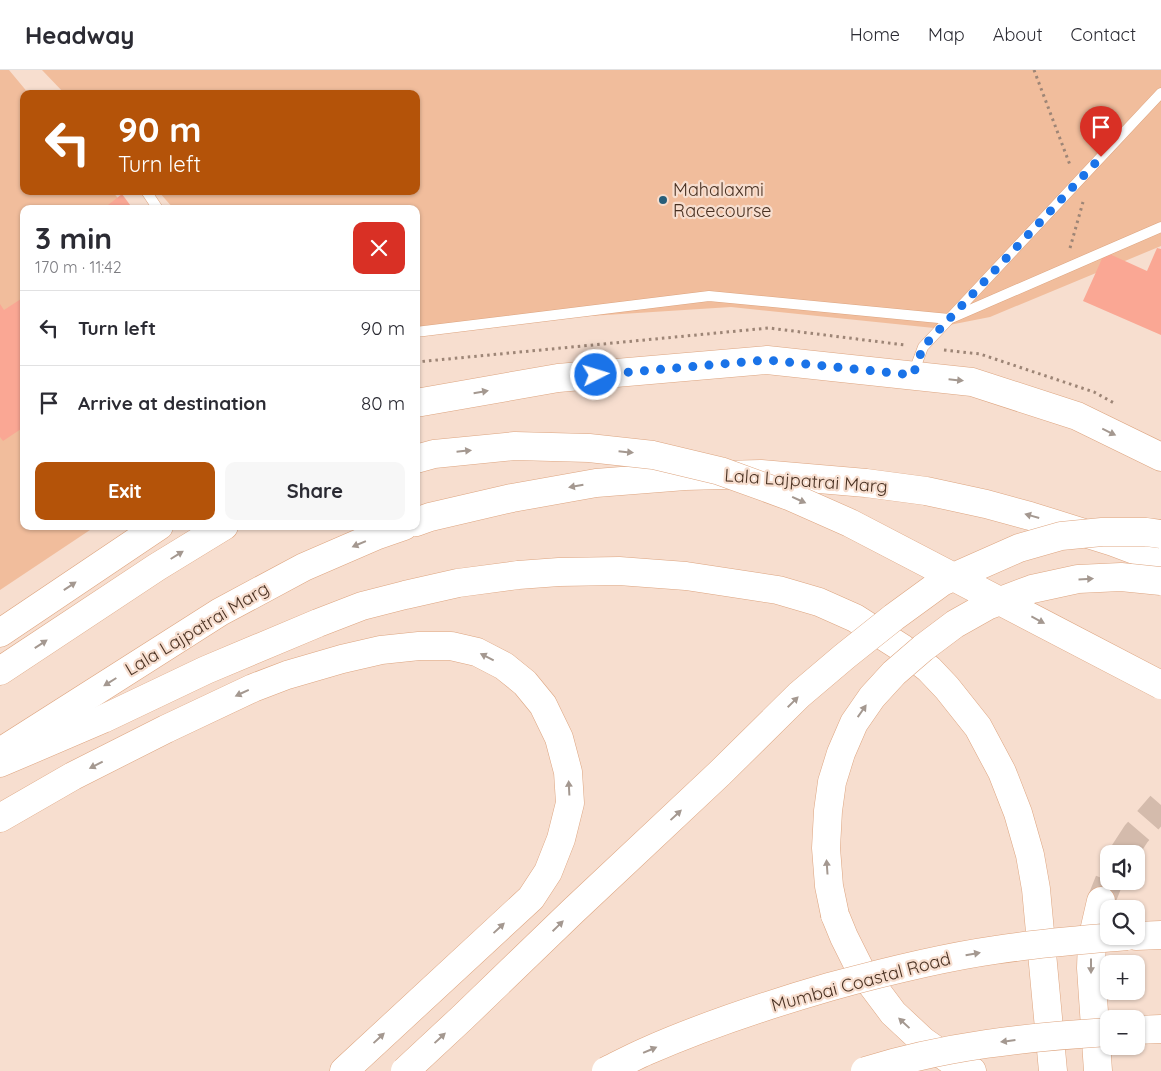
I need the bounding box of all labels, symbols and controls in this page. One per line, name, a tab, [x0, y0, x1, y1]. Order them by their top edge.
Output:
text: Headway	[25, 20, 134, 50]
text: Home	[850, 23, 900, 46]
text: Map	[928, 23, 965, 46]
text: About	[993, 23, 1043, 46]
text: Contact	[1071, 23, 1136, 46]
pin	[1080, 106, 1122, 157]
text: 90 m	[118, 107, 201, 151]
icon: left	[35, 110, 100, 175]
icon: arrive	[1087, 113, 1115, 141]
text: Turn left	[118, 150, 201, 178]
place label: Mahalaxmi Racecourse	[673, 178, 772, 222]
marker: Mahalaxmi Racecourse	[657, 194, 669, 206]
text: 3 min	[35, 219, 112, 257]
button: close	[353, 222, 405, 274]
text: 170 m · 11:42	[35, 257, 122, 277]
icon: left	[35, 314, 63, 342]
text: Turn left	[78, 316, 156, 340]
text: 90 m	[361, 316, 405, 340]
position arrow	[569, 348, 621, 400]
one-way arrow	[948, 376, 964, 384]
one-way arrow	[474, 387, 490, 395]
icon: arrive	[35, 389, 63, 417]
text: Arrive at destination	[78, 391, 267, 415]
text: 80 m	[361, 391, 405, 415]
one-way arrow	[1102, 428, 1116, 436]
one-way arrow	[457, 447, 473, 455]
one-way arrow	[619, 448, 635, 456]
button: Exit	[35, 462, 215, 520]
button: Share	[225, 462, 405, 520]
street label: Lala Lajpatrai Marg	[724, 463, 889, 498]
one-way arrow	[568, 483, 584, 491]
one-way arrow	[792, 497, 806, 505]
one-way arrow	[1024, 512, 1039, 520]
one-way arrow	[352, 540, 366, 548]
one-way arrow	[170, 550, 183, 559]
one-way arrow	[1078, 574, 1094, 582]
street label: Lala Lajpatrai Marg	[121, 577, 273, 681]
one-way arrow	[63, 581, 76, 591]
one-way arrow	[1031, 616, 1045, 625]
one-way arrow	[34, 639, 47, 649]
one-way arrow	[479, 653, 494, 662]
one-way arrow	[103, 677, 117, 687]
one-way arrow	[235, 690, 249, 698]
one-way arrow	[787, 696, 799, 708]
one-way arrow	[857, 704, 867, 718]
one-way arrow	[89, 761, 103, 769]
one-way arrow	[564, 780, 572, 796]
one-way arrow	[670, 809, 683, 820]
map controls	[1100, 845, 1145, 1055]
button: sound	[1100, 845, 1145, 890]
one-way arrow	[823, 858, 831, 874]
button: search	[1100, 900, 1145, 945]
one-way arrow	[552, 920, 564, 932]
one-way arrow	[493, 922, 505, 934]
street label: Mumbai Coastal Road	[769, 946, 953, 1017]
one-way arrow	[965, 949, 981, 957]
button: +	[1100, 955, 1145, 1000]
one-way arrow	[1087, 958, 1095, 974]
button: −	[1100, 1010, 1145, 1055]
one-way arrow	[898, 1017, 910, 1029]
one-way arrow	[373, 1032, 385, 1044]
one-way arrow	[434, 1032, 446, 1044]
one-way arrow	[1000, 1037, 1016, 1045]
one-way arrow	[643, 1045, 657, 1053]

